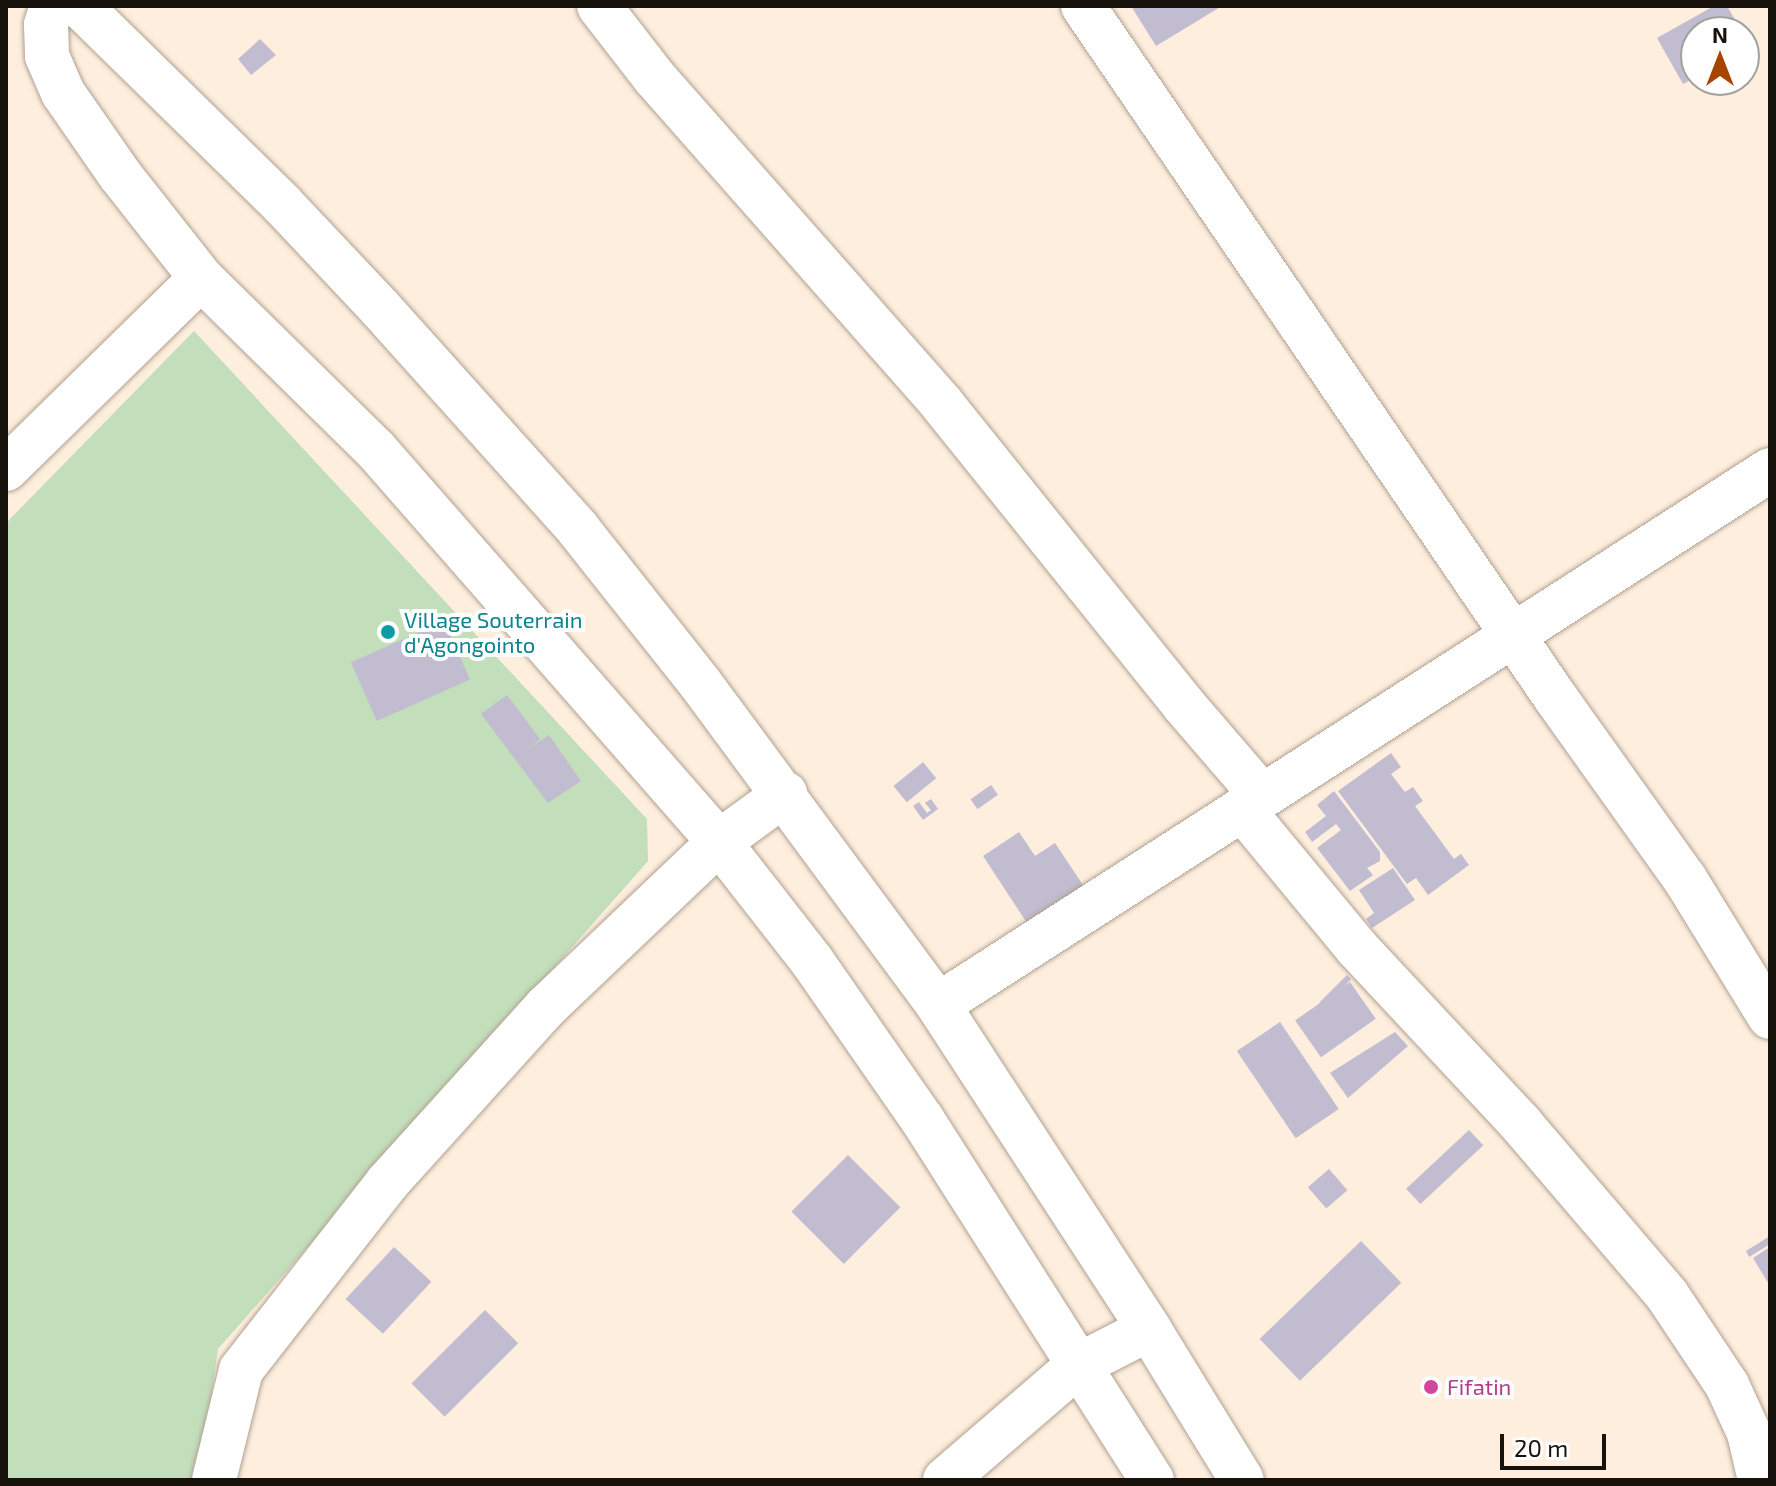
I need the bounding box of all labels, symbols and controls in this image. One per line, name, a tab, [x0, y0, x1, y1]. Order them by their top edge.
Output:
north arrow	[1680, 16, 1760, 96]
text: N	[1712, 21, 1728, 47]
place label: Village Souterrain d'Agongointo	[404, 606, 582, 658]
marker: Village Souterrain d'Agongointo	[379, 623, 397, 641]
place label: Fifatin	[1447, 1374, 1511, 1400]
marker: Fifatin	[1422, 1378, 1440, 1396]
scale bar	[1504, 1418, 1610, 1468]
text: 20 m	[1514, 1433, 1568, 1462]

